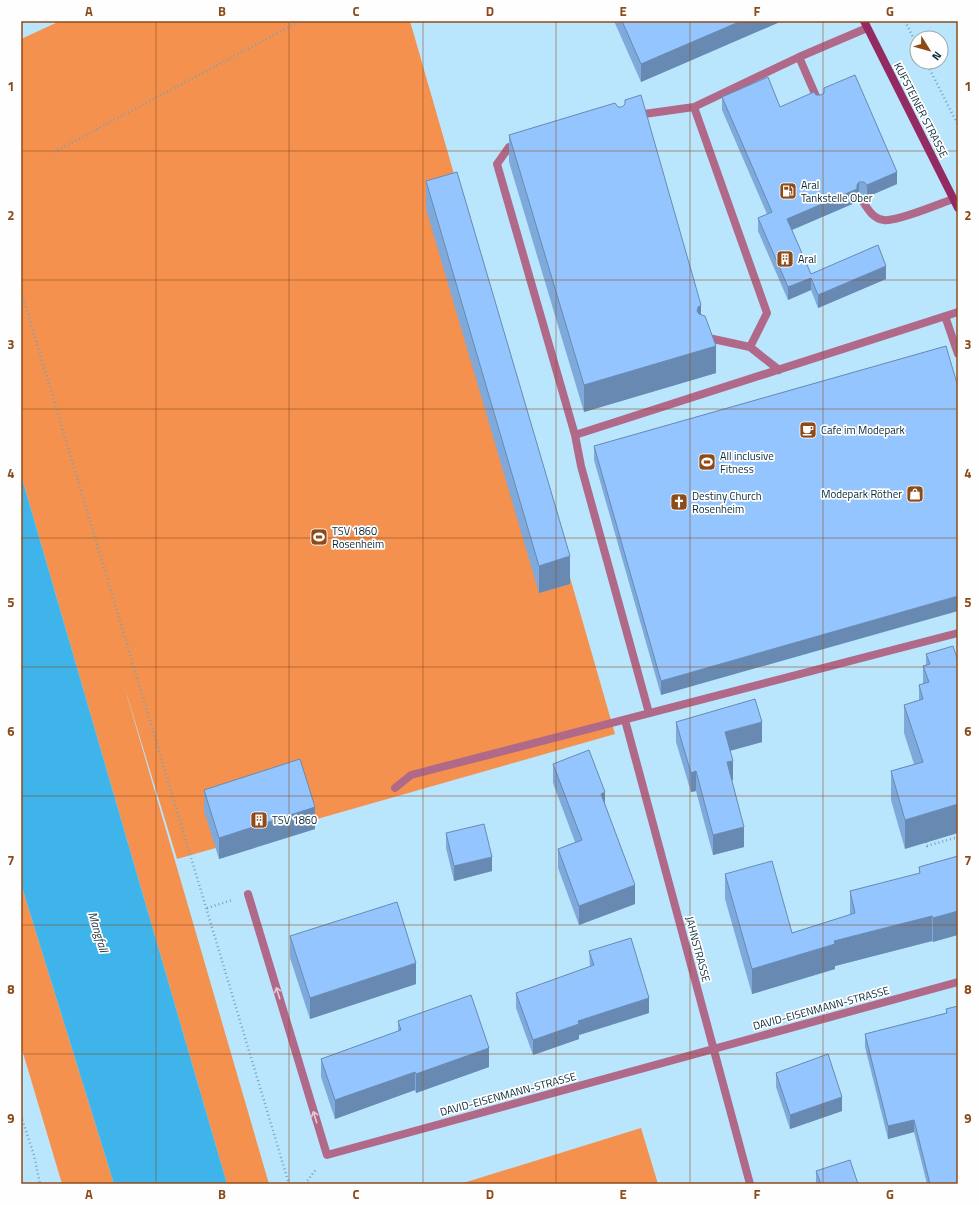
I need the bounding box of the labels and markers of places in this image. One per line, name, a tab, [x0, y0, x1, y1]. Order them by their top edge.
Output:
place label: Aral Tankstelle Ober	[801, 177, 873, 206]
fuel station icon: Aral Tankstelle Ober	[778, 181, 798, 201]
building icon: Aral	[775, 249, 795, 269]
place label: Aral	[798, 251, 816, 267]
cafe icon: Cafe im Modepark	[798, 420, 818, 440]
place label: Cafe im Modepark	[821, 422, 906, 438]
place label: All inclusive Fitness	[720, 448, 774, 477]
sports icon: All inclusive Fitness	[697, 452, 717, 472]
shop icon: Modepark Röther	[905, 484, 925, 504]
place label: Modepark Röther	[821, 486, 902, 502]
place label: Destiny Church Rosenheim	[692, 488, 762, 517]
church icon: Destiny Church Rosenheim	[669, 492, 689, 512]
place label: TSV 1860 Rosenheim	[332, 523, 384, 552]
sports icon: TSV 1860 Rosenheim	[309, 527, 329, 547]
building icon: TSV 1860	[249, 810, 269, 830]
place label: TSV 1860	[272, 812, 317, 828]

